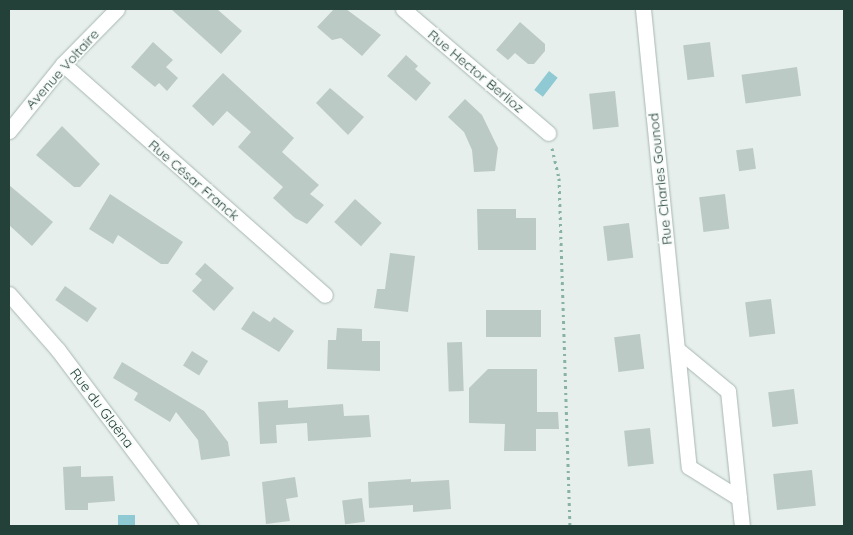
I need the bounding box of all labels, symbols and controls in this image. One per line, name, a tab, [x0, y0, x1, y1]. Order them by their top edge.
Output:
street label: Avenue Voltaire	[22, 26, 102, 112]
street label: Rue Hector Berlioz	[425, 26, 527, 116]
street label: Rue Charles Gounod	[645, 112, 675, 246]
street label: Rue César Franck	[145, 136, 243, 224]
street label: Rue du Glaëna	[67, 365, 137, 451]

